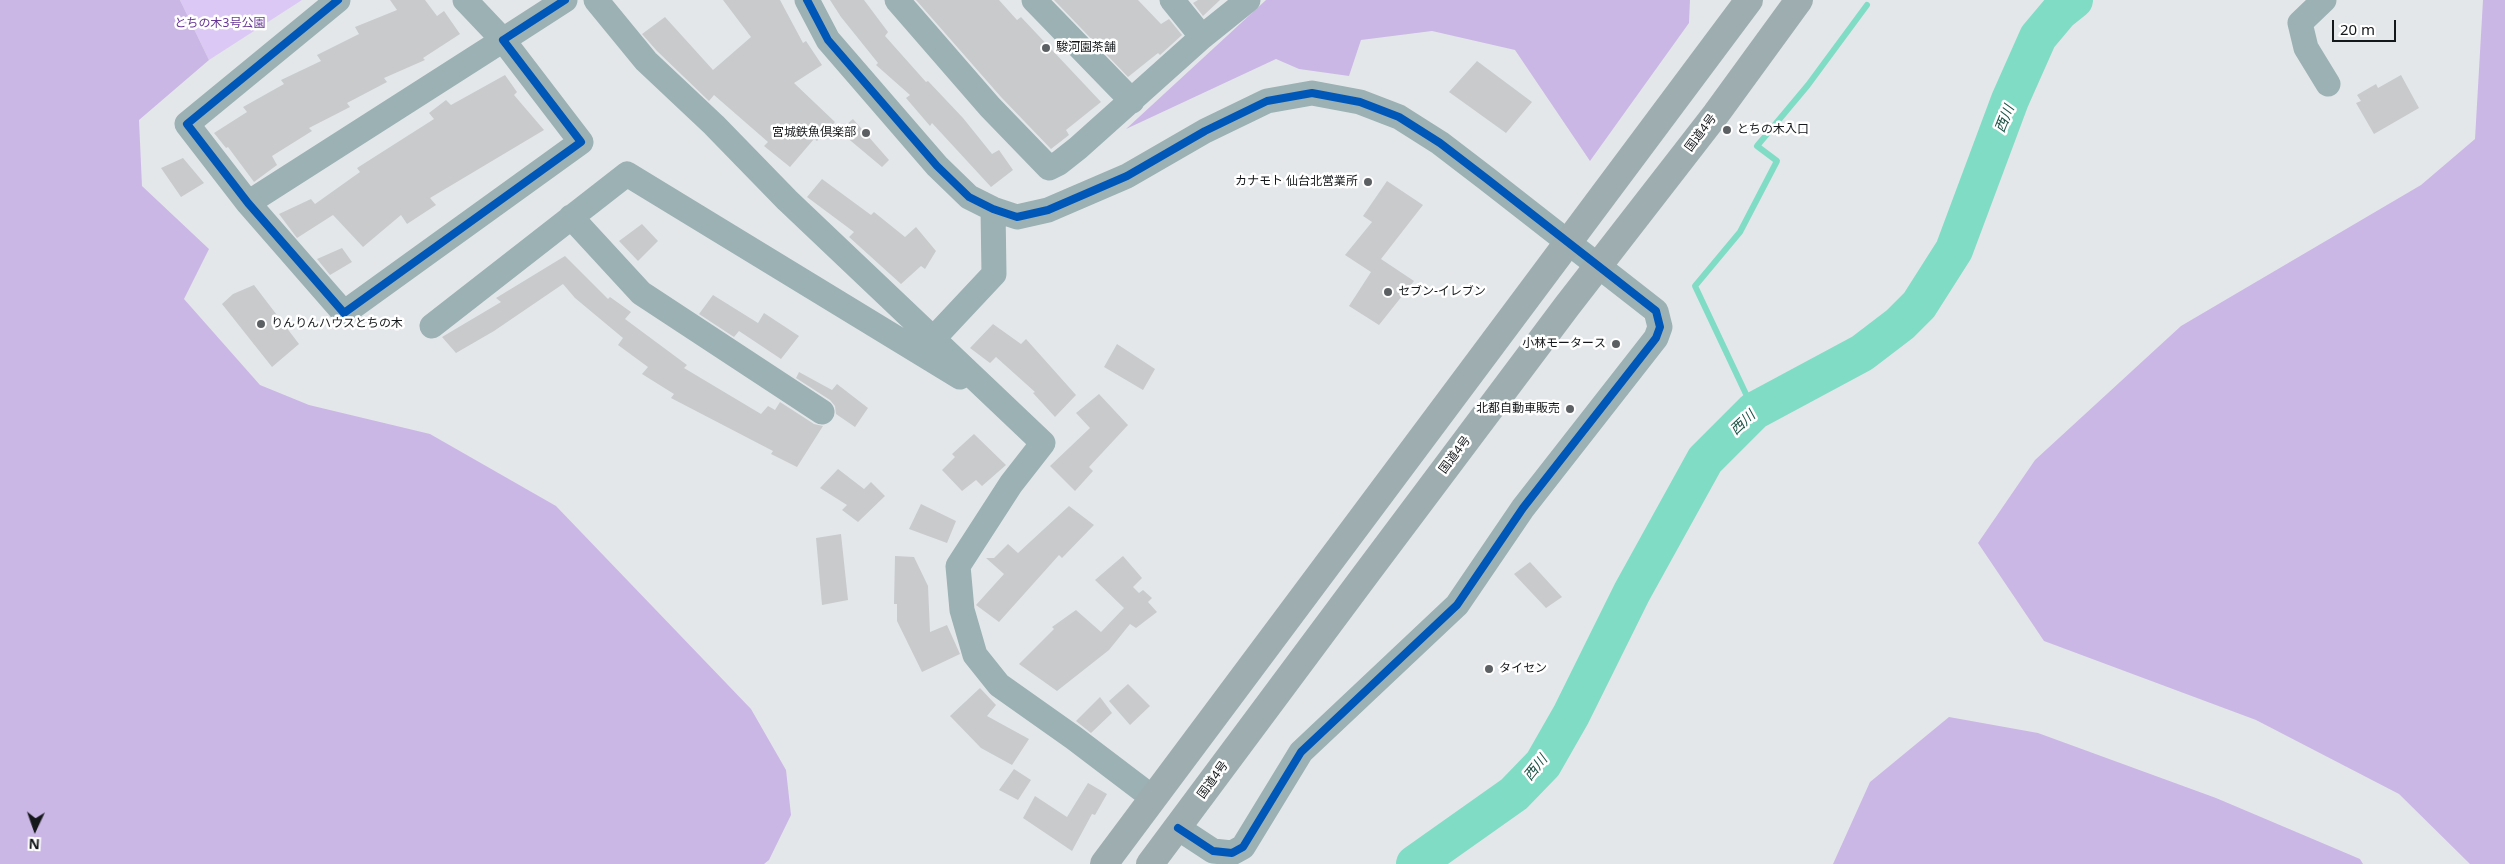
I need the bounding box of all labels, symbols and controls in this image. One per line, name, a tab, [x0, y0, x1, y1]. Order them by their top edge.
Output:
scale bar	[2335, 10, 2399, 42]
park label: とちの木3号公園	[175, 17, 265, 31]
text: 20 m	[2340, 19, 2375, 39]
place label: 駿河園茶舗	[1056, 41, 1116, 55]
marker: 駿河園茶舗	[1040, 42, 1052, 54]
water label: 西川	[1992, 103, 2018, 135]
street label: 国道4号	[1682, 112, 1720, 154]
place label: とちの木入口	[1737, 123, 1809, 137]
marker: とちの木入口	[1721, 124, 1733, 136]
place label: 宮城鉄魚倶楽部	[772, 126, 856, 140]
marker: 宮城鉄魚倶楽部	[860, 127, 872, 139]
place label: カナモト 仙台北営業所	[1235, 175, 1358, 189]
marker: カナモト 仙台北営業所	[1362, 176, 1374, 188]
place label: セブン-イレブン	[1398, 285, 1486, 299]
marker: セブン-イレブン	[1382, 286, 1394, 298]
place label: りんりんハウスとちの木	[271, 317, 403, 331]
marker: りんりんハウスとちの木	[255, 318, 267, 330]
place label: 小林モータース	[1522, 337, 1606, 351]
marker: 小林モータース	[1610, 338, 1622, 350]
place label: 北都自動車販売	[1476, 402, 1560, 416]
marker: 北都自動車販売	[1564, 403, 1576, 415]
water label: 西川	[1727, 407, 1759, 439]
street label: 国道4号	[1436, 434, 1474, 476]
place label: タイセン	[1499, 662, 1547, 676]
marker: タイセン	[1483, 663, 1495, 675]
water label: 西川	[1521, 752, 1551, 784]
street label: 国道4号	[1195, 758, 1231, 802]
north arrow	[10, 804, 60, 854]
text: N	[28, 835, 40, 854]

